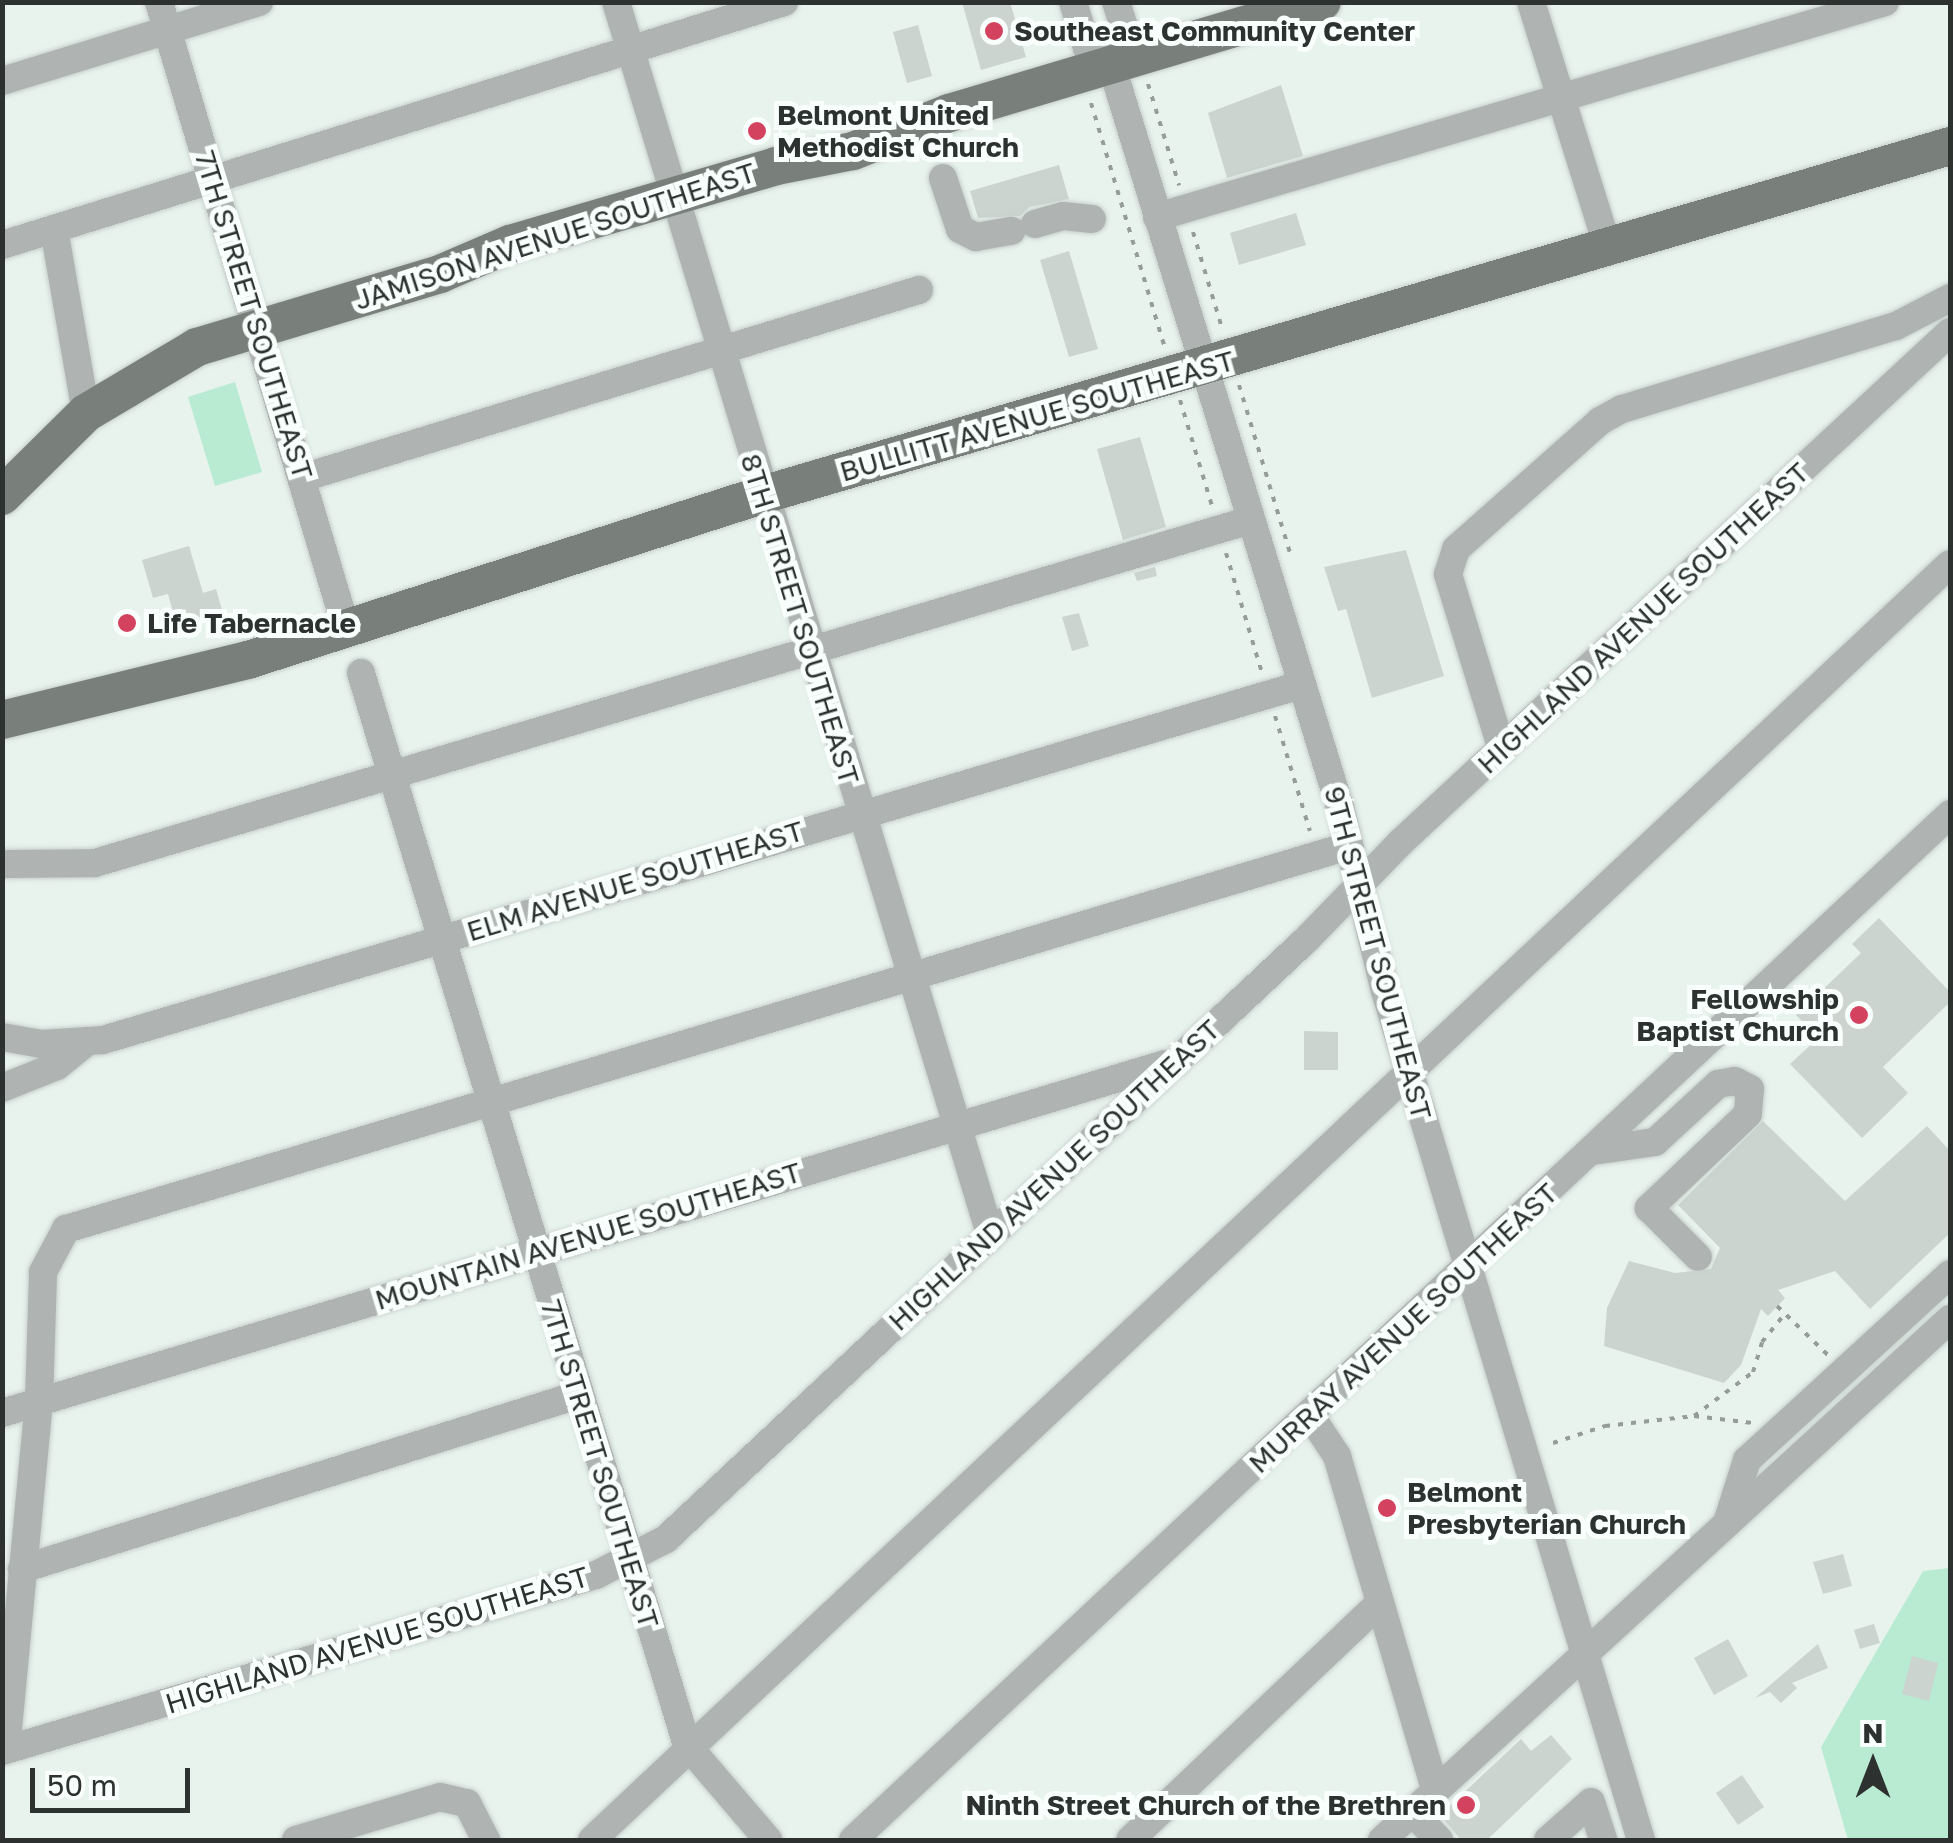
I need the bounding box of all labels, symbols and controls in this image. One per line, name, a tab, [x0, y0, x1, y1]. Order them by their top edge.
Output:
place label: Southeast Community Center	[1014, 14, 1415, 48]
marker: Southeast Community Center	[983, 20, 1005, 42]
place label: Belmont United Methodist Church	[777, 98, 1019, 164]
marker: Belmont United Methodist Church	[746, 120, 768, 142]
street label: 7TH STREET SOUTHEAST	[188, 147, 320, 483]
street label: JAMISON AVENUE SOUTHEAST	[350, 155, 760, 317]
street label: BULLITT AVENUE SOUTHEAST	[836, 343, 1238, 489]
street label: 8TH STREET SOUTHEAST	[734, 450, 866, 788]
street label: HIGHLAND AVENUE SOUTHEAST	[1470, 455, 1816, 781]
place label: Life Tabernacle	[147, 606, 356, 640]
marker: Life Tabernacle	[116, 612, 138, 634]
street label: 9TH STREET SOUTHEAST	[1317, 783, 1439, 1123]
street label: ELM AVENUE SOUTHEAST	[463, 814, 807, 948]
place label: Fellowship Baptist Church	[1636, 982, 1839, 1048]
marker: Fellowship Baptist Church	[1848, 1004, 1870, 1026]
street label: HIGHLAND AVENUE SOUTHEAST	[881, 1012, 1227, 1338]
street label: MOUNTAIN AVENUE SOUTHEAST	[371, 1155, 805, 1317]
street label: MURRAY AVENUE SOUTHEAST	[1242, 1176, 1564, 1480]
street label: 7TH STREET SOUTHEAST	[534, 1296, 666, 1632]
place label: Belmont Presbyterian Church	[1407, 1475, 1686, 1541]
marker: Belmont Presbyterian Church	[1376, 1497, 1398, 1519]
street label: HIGHLAND AVENUE SOUTHEAST	[161, 1560, 593, 1720]
north arrow	[1823, 1713, 1923, 1813]
text: N	[1862, 1716, 1884, 1749]
scale bar	[35, 1748, 195, 1810]
text: 50 m	[47, 1767, 117, 1803]
place label: Ninth Street Church of the Brethren	[965, 1788, 1446, 1822]
marker: Ninth Street Church of the Brethren	[1455, 1794, 1477, 1816]

